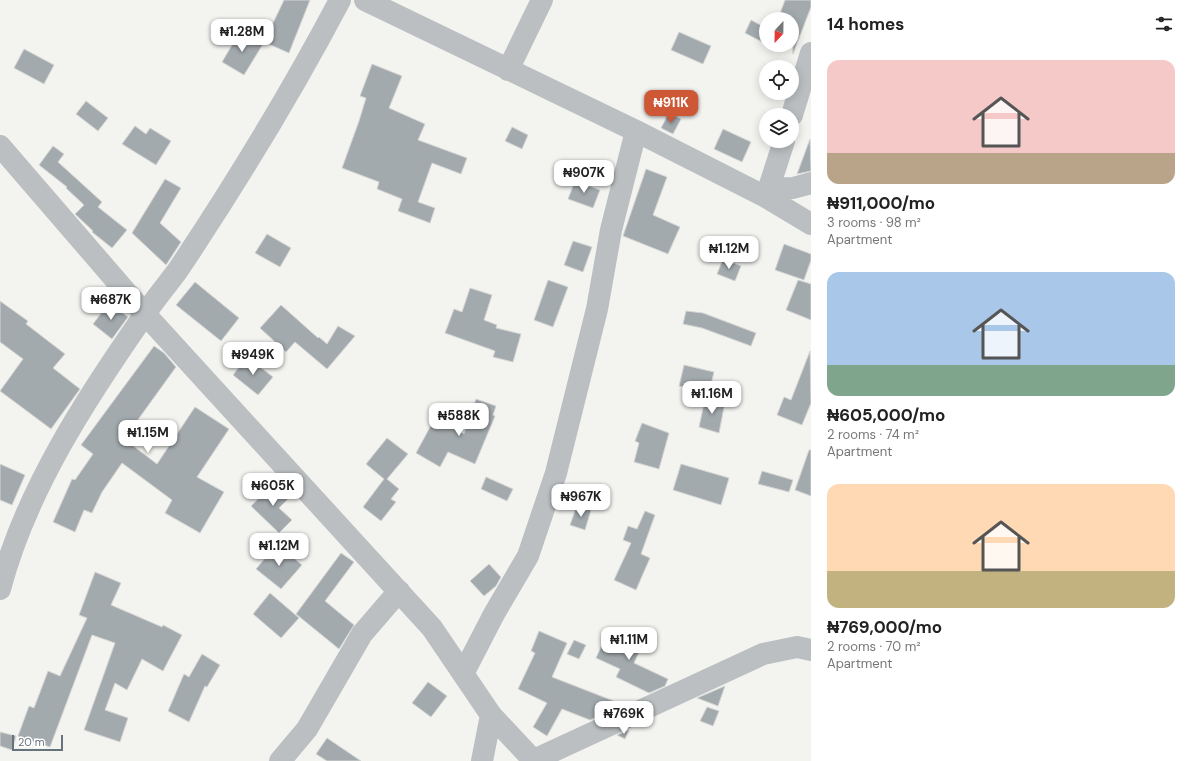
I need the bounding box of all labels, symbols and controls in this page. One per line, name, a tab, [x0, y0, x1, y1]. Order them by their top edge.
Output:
north arrow	[759, 12, 799, 52]
map controls	[759, 12, 799, 148]
text: 14 homes	[827, 13, 904, 35]
icon: filters	[1153, 13, 1175, 35]
pin: ₦1.28M	[209, 19, 275, 53]
text: ₦1.28M	[220, 23, 264, 40]
button: locate	[759, 60, 799, 100]
icon: home	[965, 86, 1037, 158]
pin: ₦911K	[643, 90, 699, 124]
text: ₦911K	[653, 94, 689, 111]
button: layers	[759, 108, 799, 148]
pin: ₦907K	[556, 160, 612, 194]
text: ₦907K	[563, 164, 605, 181]
text: ₦911,000/mo	[827, 192, 935, 214]
text: 3 rooms · 98 m²	[827, 214, 921, 231]
text: Apartment	[827, 231, 892, 248]
pin: ₦1.12M	[696, 236, 762, 270]
text: ₦1.12M	[709, 240, 749, 257]
pin: ₦687K	[83, 287, 139, 321]
text: ₦687K	[90, 291, 132, 308]
icon: home	[965, 298, 1037, 370]
pin: ₦949K	[225, 342, 281, 376]
text: ₦949K	[232, 346, 274, 363]
pin: ₦1.16M	[679, 381, 745, 415]
text: ₦1.16M	[691, 385, 733, 402]
pin: ₦588K	[431, 403, 487, 437]
text: ₦605,000/mo	[827, 404, 945, 426]
text: ₦588K	[438, 407, 480, 424]
pin: ₦1.15M	[115, 420, 181, 454]
text: ₦1.15M	[127, 424, 169, 441]
text: 2 rooms · 74 m²	[827, 426, 919, 443]
text: Apartment	[827, 443, 892, 460]
pin: ₦605K	[245, 473, 301, 507]
text: ₦605K	[251, 477, 295, 494]
pin: ₦967K	[553, 484, 609, 518]
text: ₦967K	[560, 488, 602, 505]
icon: home	[965, 510, 1037, 582]
pin: ₦1.12M	[246, 533, 312, 567]
text: ₦1.12M	[259, 537, 299, 554]
text: ₦769,000/mo	[827, 616, 942, 638]
pin: ₦1.11M	[596, 627, 662, 661]
text: ₦1.11M	[610, 631, 648, 648]
text: 2 rooms · 70 m²	[827, 638, 921, 655]
text: Apartment	[827, 655, 892, 672]
pin: ₦769K	[596, 701, 652, 735]
text: ₦769K	[604, 705, 644, 722]
scale bar	[12, 733, 63, 752]
text: 20 m	[18, 735, 44, 749]

